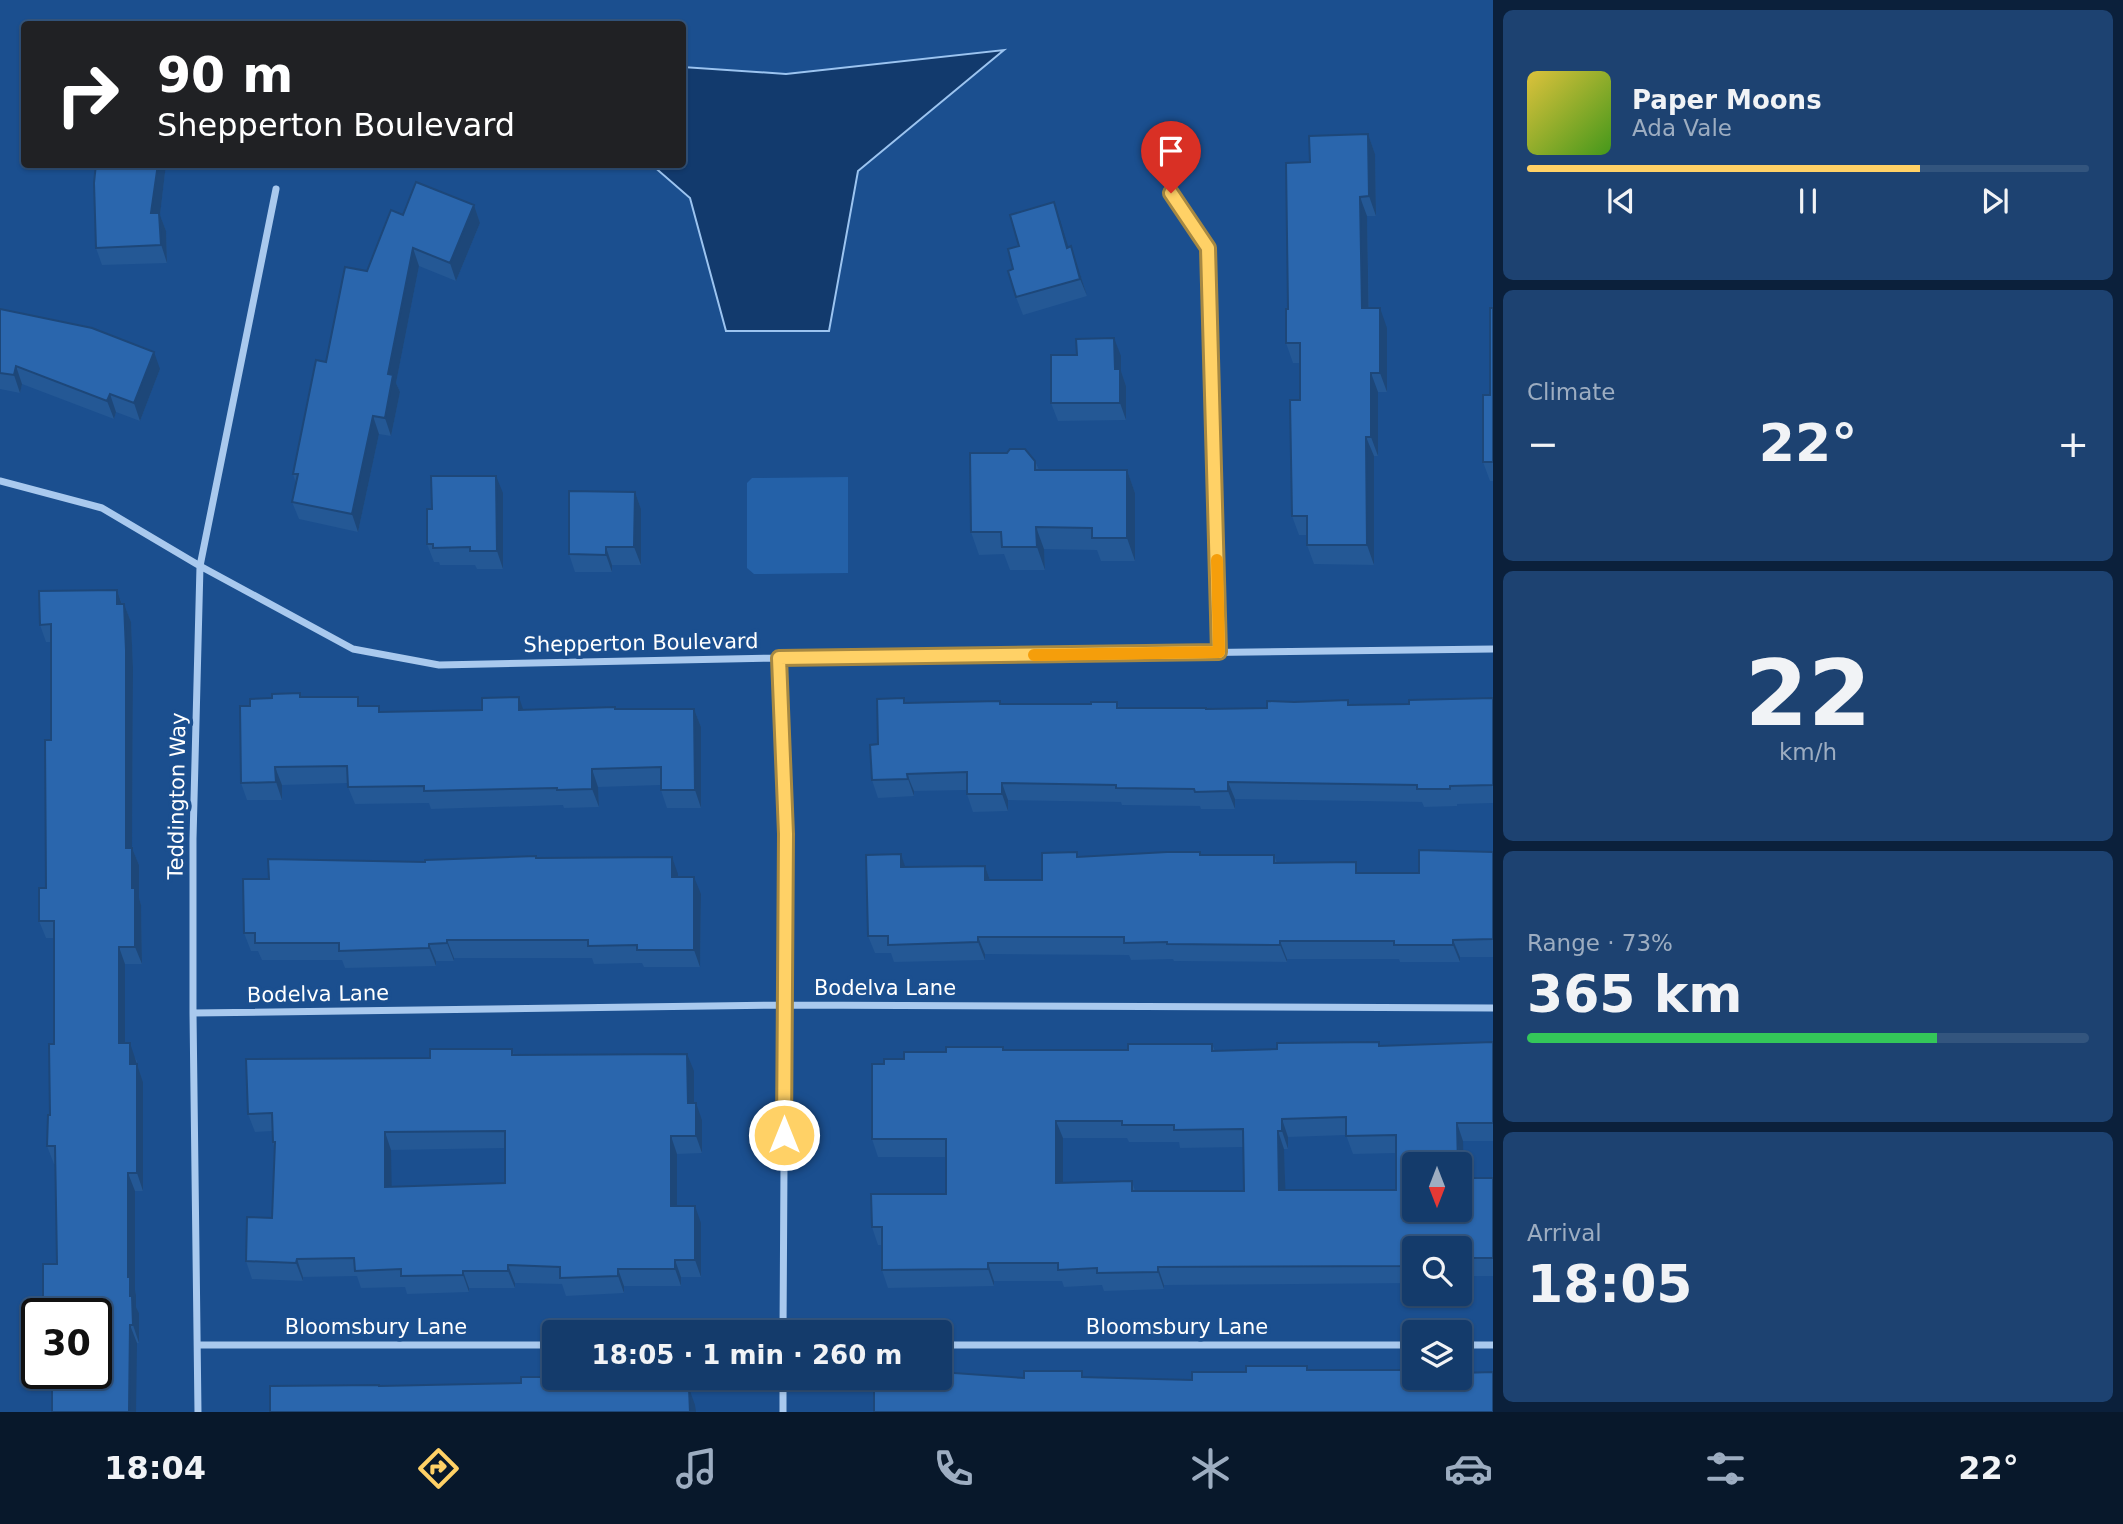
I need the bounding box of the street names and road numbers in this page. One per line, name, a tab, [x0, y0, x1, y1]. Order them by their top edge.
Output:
street label: Shepperton Boulevard	[523, 629, 759, 657]
street label: Teddington Way	[164, 712, 190, 881]
street label: Bodelva Lane	[814, 976, 956, 1000]
street label: Bodelva Lane	[247, 981, 389, 1007]
street label: Bloomsbury Lane	[285, 1315, 467, 1339]
street label: Bloomsbury Lane	[1086, 1315, 1268, 1339]

